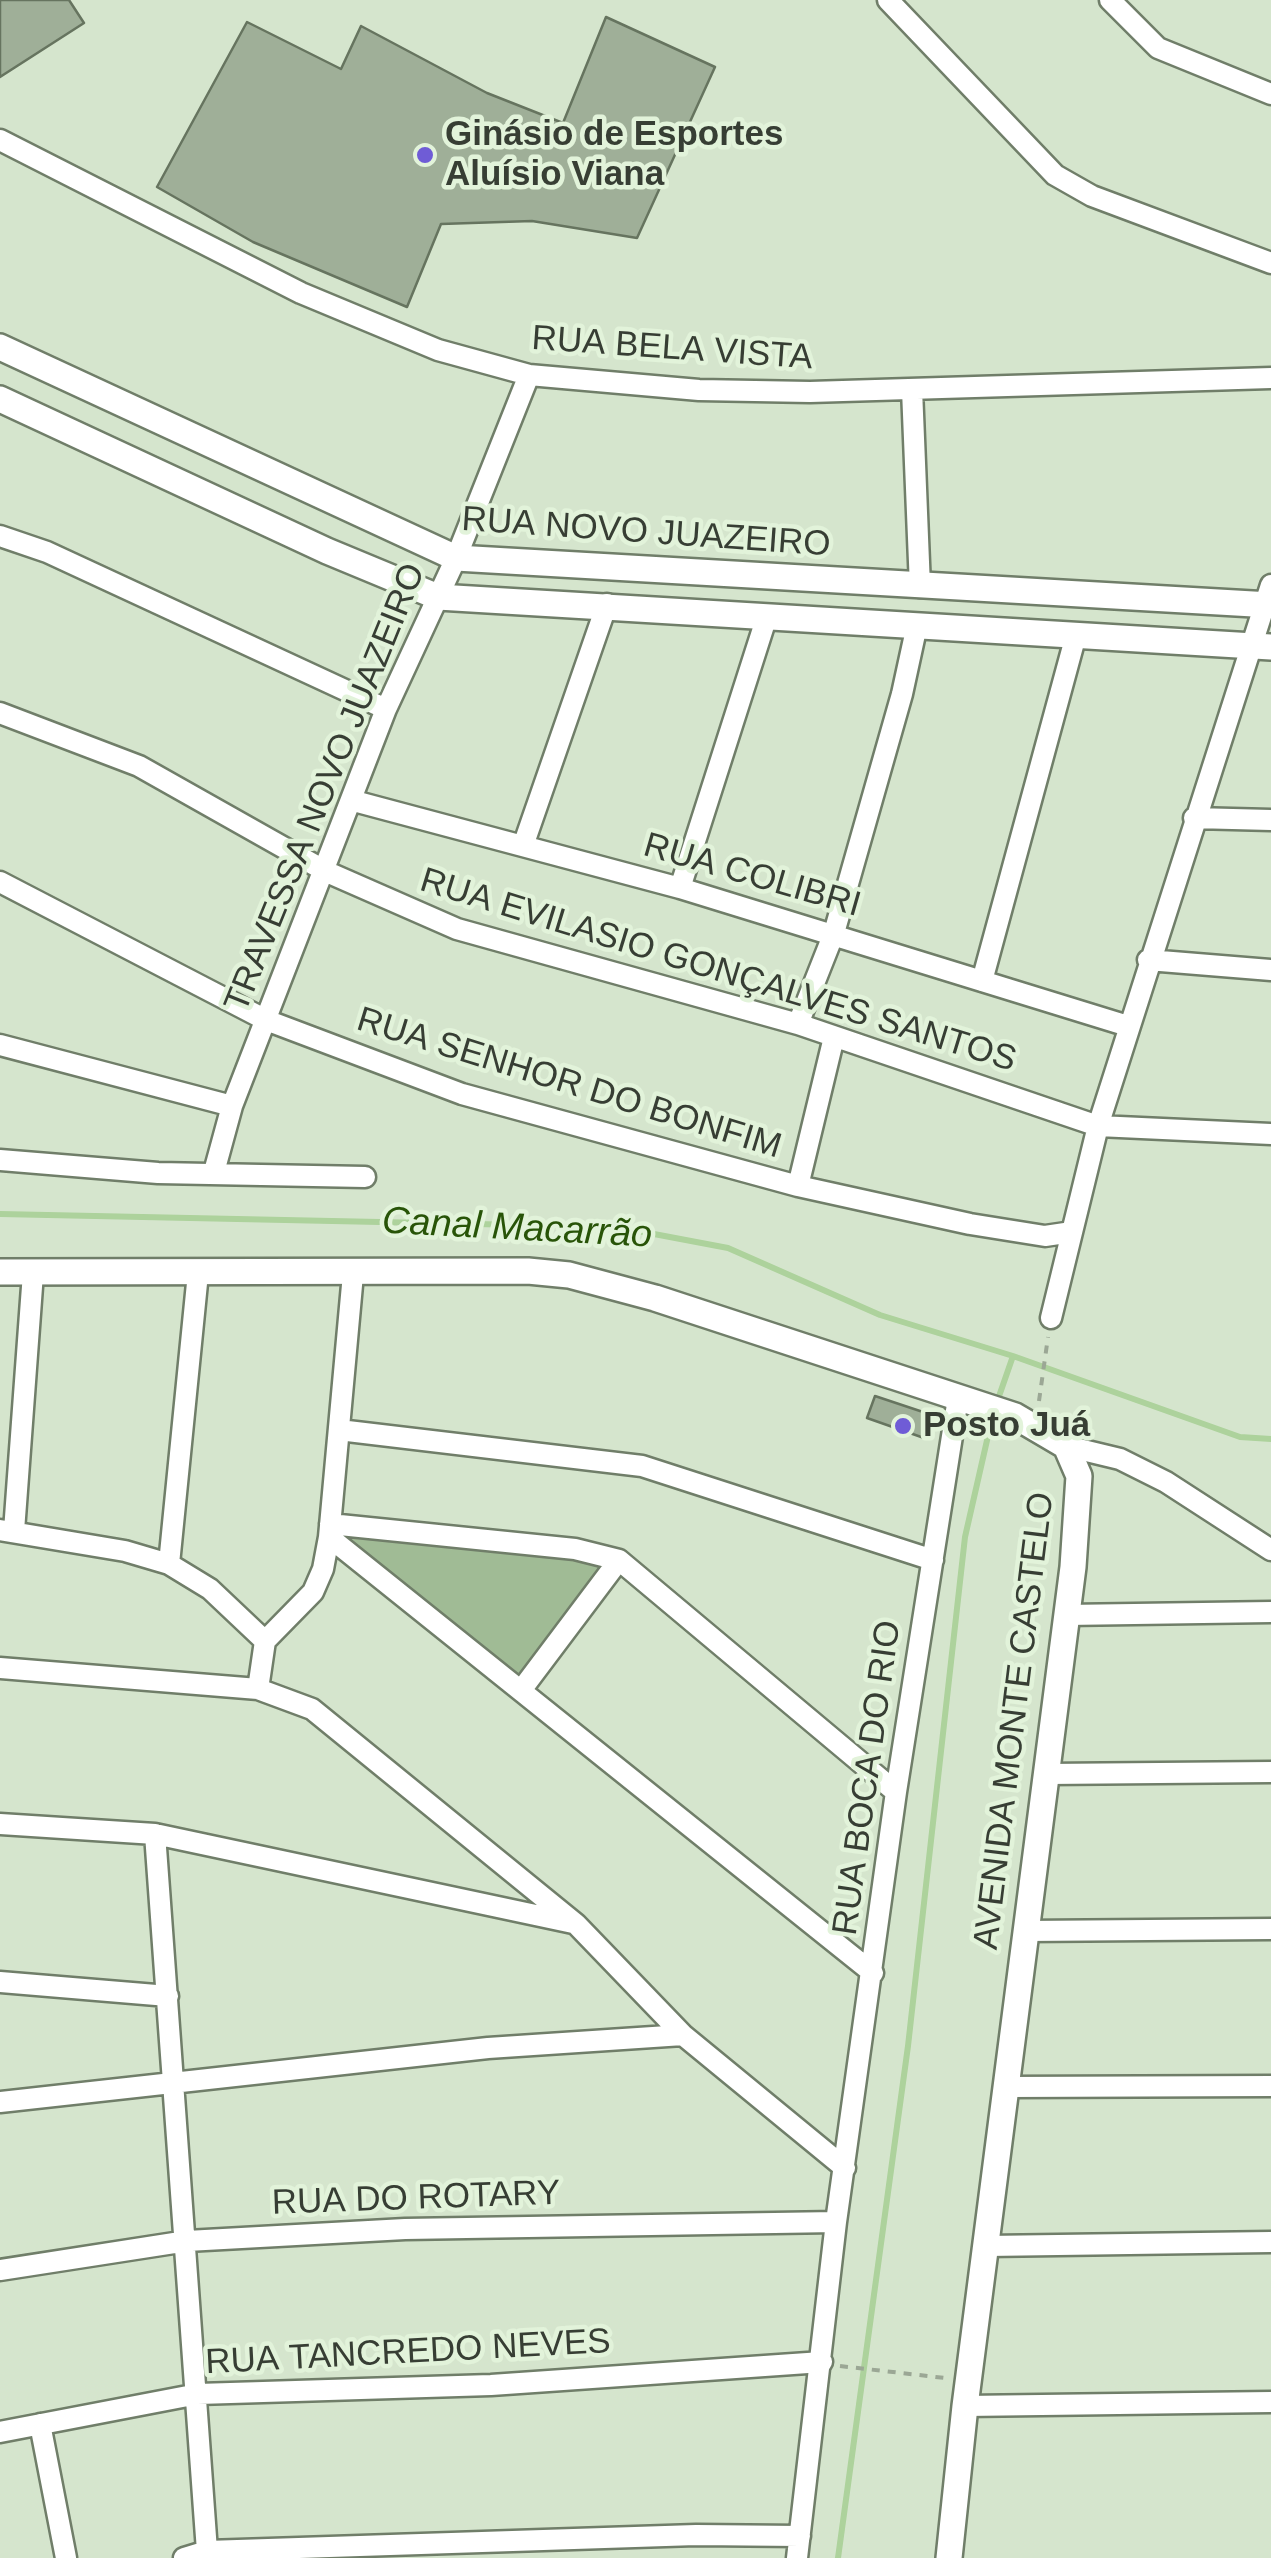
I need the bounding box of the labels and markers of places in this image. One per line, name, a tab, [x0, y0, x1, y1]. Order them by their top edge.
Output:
place label: Ginásio de Esportes Aluísio Viana	[445, 114, 783, 196]
marker: Ginásio de Esportes Aluísio Viana	[414, 144, 436, 166]
place label: Posto Juá	[923, 1405, 1090, 1447]
marker: Posto Juá	[892, 1415, 914, 1437]

